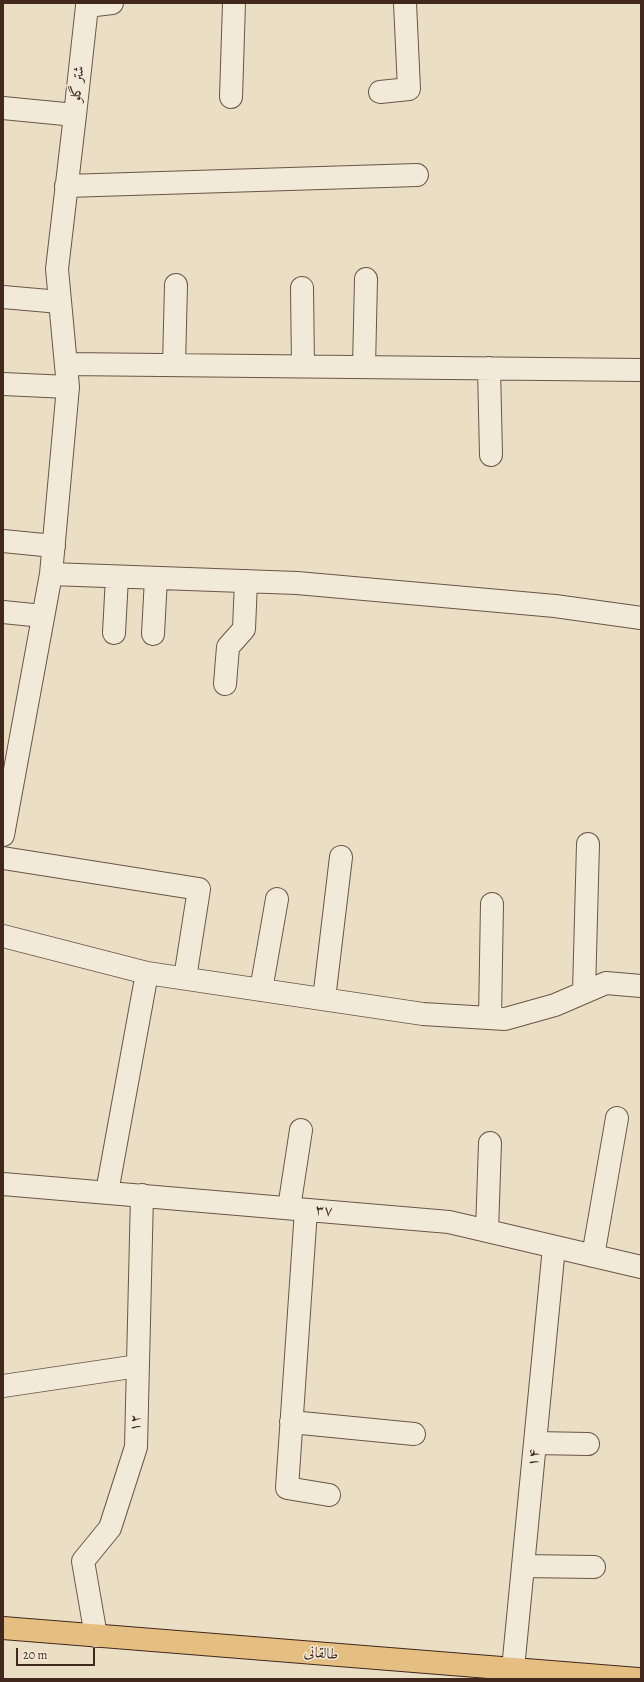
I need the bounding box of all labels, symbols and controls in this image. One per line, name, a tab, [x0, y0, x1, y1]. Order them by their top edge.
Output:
street label: شتر گلو	[67, 65, 89, 103]
street label: ۳۷	[314, 1201, 334, 1221]
street label: ۱۲	[127, 1414, 145, 1432]
street label: ۱۴	[524, 1448, 544, 1468]
scale bar	[18, 1640, 97, 1666]
street label: طالقانی	[303, 1644, 339, 1664]
text: 20 m	[23, 1647, 47, 1663]

